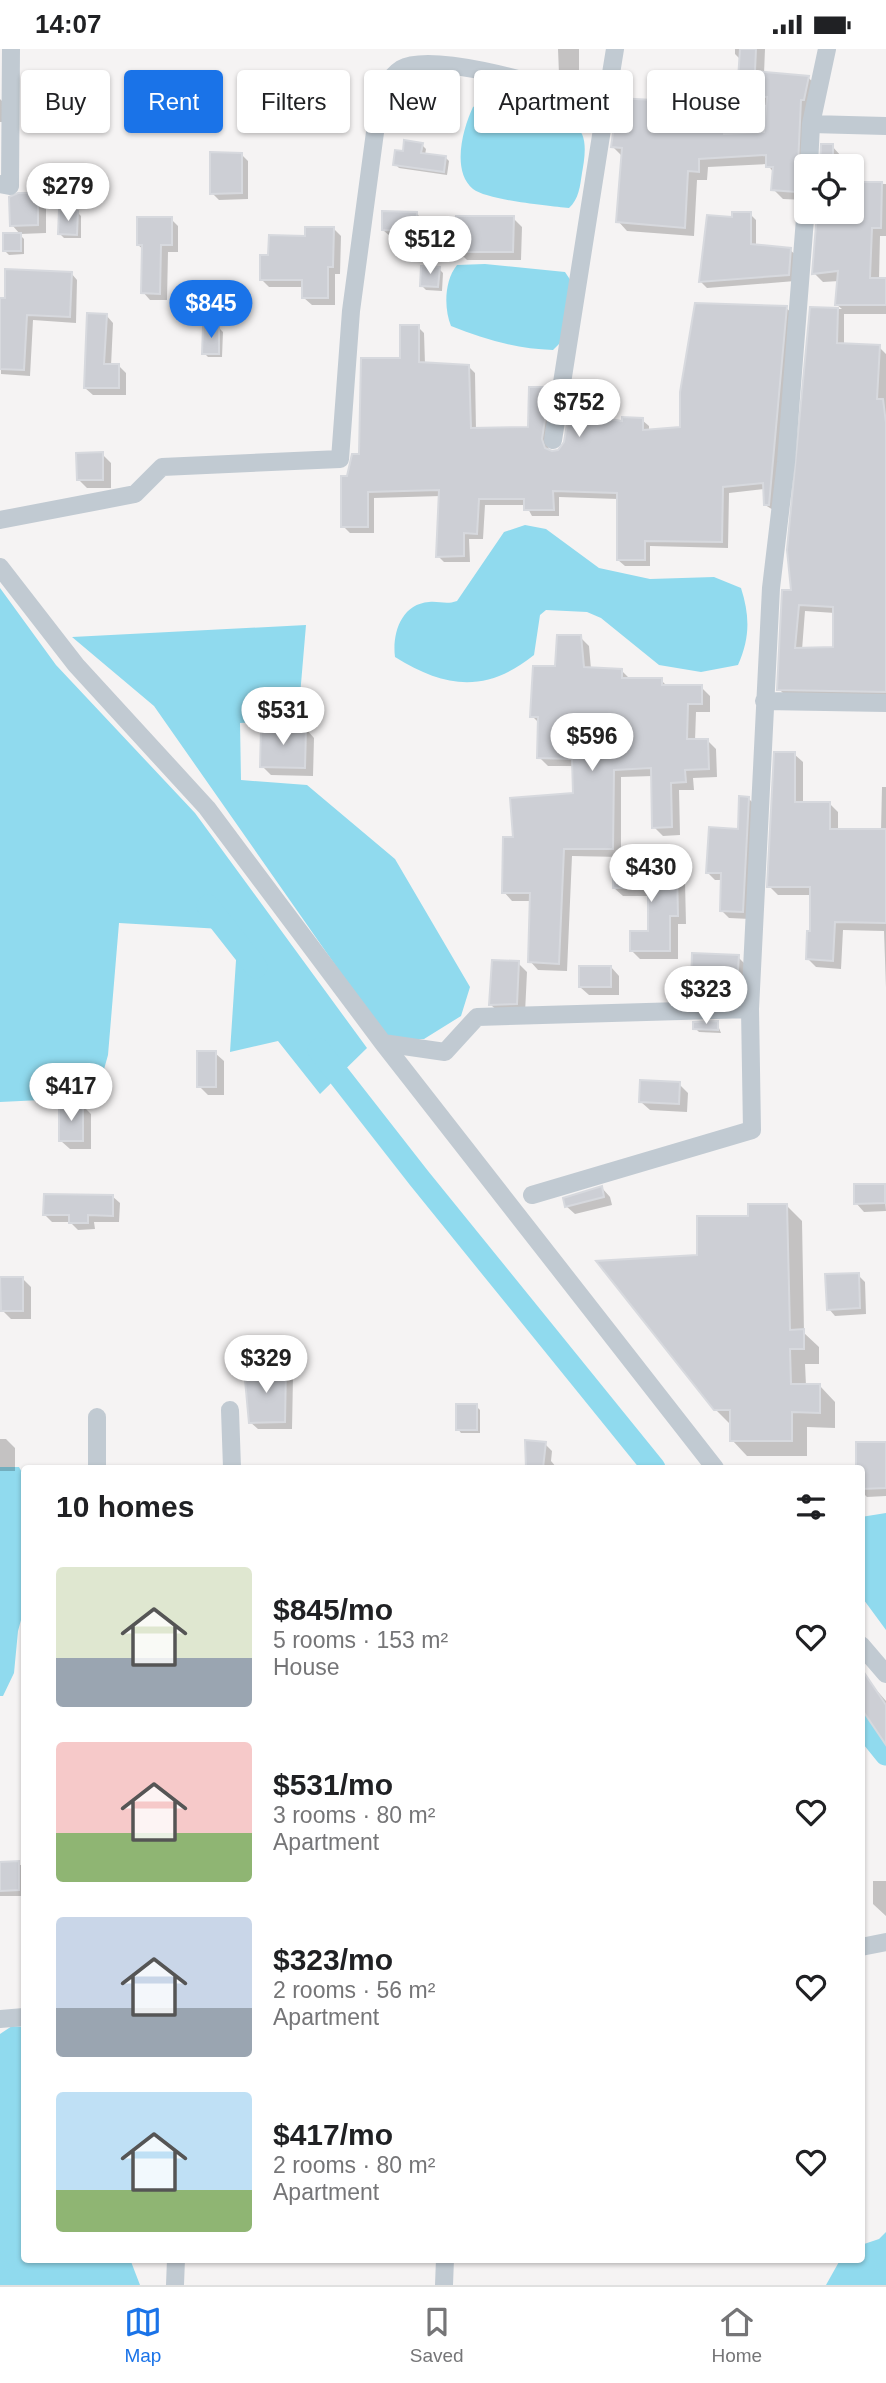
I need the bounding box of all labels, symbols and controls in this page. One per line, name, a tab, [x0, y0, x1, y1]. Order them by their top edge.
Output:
text: 14:07	[35, 9, 102, 39]
chip: Buy	[21, 70, 110, 133]
chip: Rent	[124, 70, 223, 133]
chip: Filters	[237, 70, 350, 133]
chip: New	[364, 70, 460, 133]
chip: Apartment	[474, 70, 633, 133]
chip: House	[647, 70, 765, 133]
map controls	[794, 154, 864, 224]
button: locate	[794, 154, 864, 224]
pin: $279	[27, 163, 109, 223]
text: $279	[42, 173, 94, 199]
pin: $512	[389, 217, 471, 276]
text: $512	[404, 226, 456, 252]
pin: $845	[170, 281, 252, 340]
text: $845	[185, 290, 237, 316]
pin: $752	[538, 379, 620, 439]
text: $752	[553, 389, 605, 415]
pin: $531	[242, 687, 324, 747]
text: $531	[257, 697, 309, 723]
pin: $596	[551, 713, 633, 773]
text: $596	[566, 723, 618, 749]
pin: $430	[610, 845, 692, 904]
text: $430	[625, 854, 677, 880]
pin: $323	[665, 967, 747, 1026]
text: $323	[680, 976, 732, 1002]
pin: $417	[30, 1063, 112, 1123]
text: $417	[45, 1073, 97, 1099]
pin: $329	[225, 1335, 307, 1395]
text: $329	[240, 1345, 292, 1371]
icon: filters	[792, 1488, 830, 1526]
text: 10 homes	[56, 1490, 194, 1523]
text: $845/mo	[273, 1593, 393, 1626]
icon: home	[112, 1595, 196, 1679]
icon: heart	[792, 1618, 830, 1656]
text: 5 rooms · 153 m²	[273, 1627, 448, 1653]
text: House	[273, 1654, 339, 1680]
text: $531/mo	[273, 1768, 393, 1801]
icon: home	[112, 1770, 196, 1854]
icon: heart	[792, 1793, 830, 1831]
text: 3 rooms · 80 m²	[273, 1802, 435, 1828]
text: Apartment	[273, 1829, 379, 1855]
text: $323/mo	[273, 1943, 393, 1976]
icon: home	[112, 1945, 196, 2029]
icon: heart	[792, 1968, 830, 2006]
text: 2 rooms · 56 m²	[273, 1977, 435, 2003]
text: Apartment	[273, 2004, 379, 2030]
text: $417/mo	[273, 2118, 393, 2151]
icon: home	[112, 2120, 196, 2204]
icon: heart	[792, 2143, 830, 2181]
text: 2 rooms · 80 m²	[273, 2152, 435, 2178]
text: Apartment	[273, 2179, 379, 2205]
tab: Map	[124, 2303, 162, 2367]
tab: Saved	[410, 2303, 464, 2367]
tab: Home	[711, 2303, 762, 2367]

